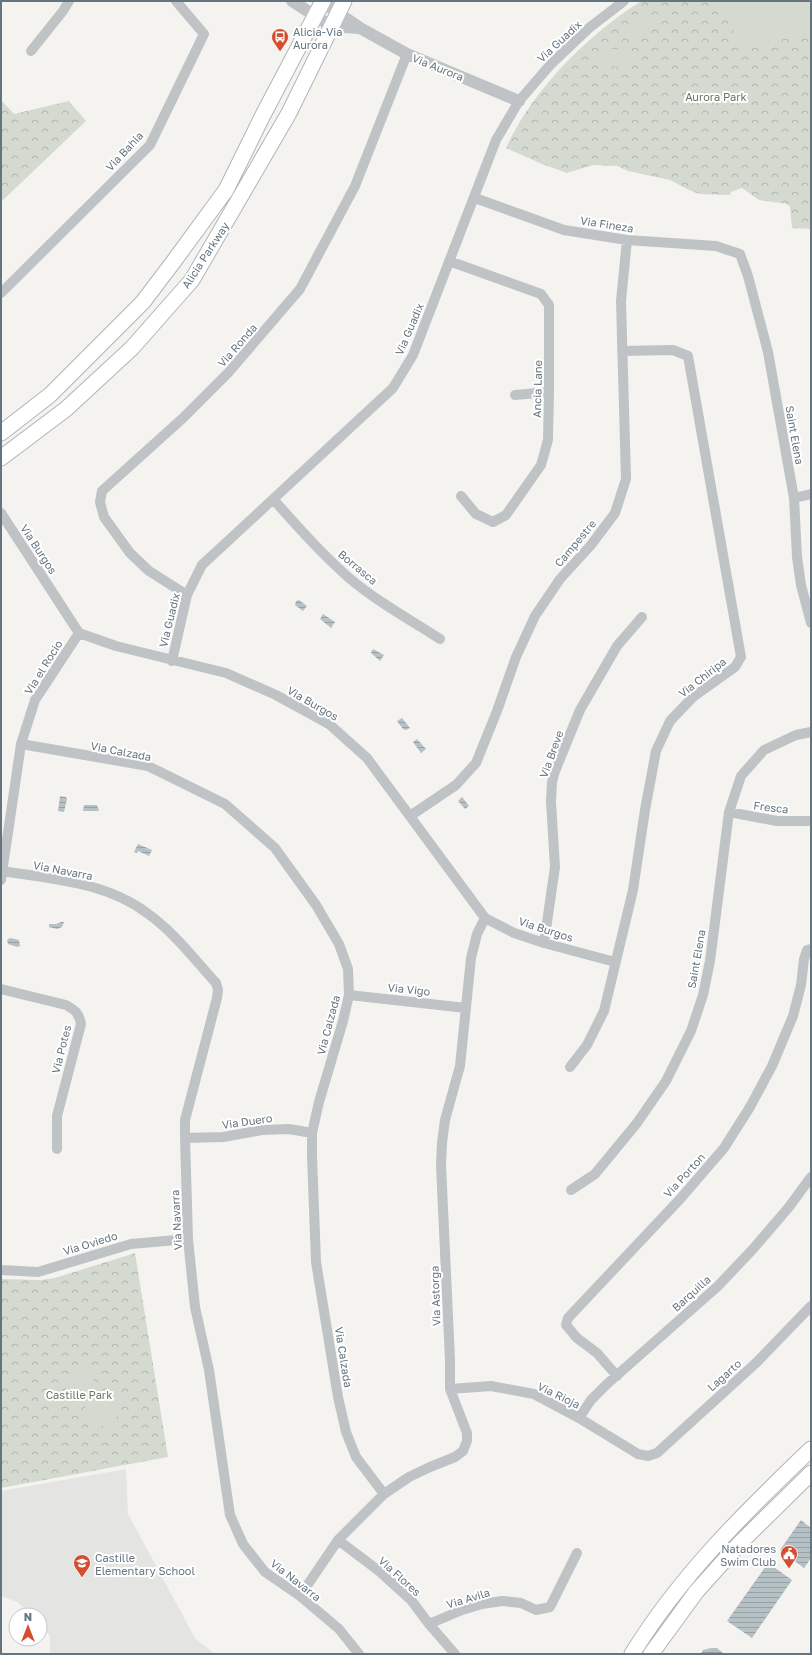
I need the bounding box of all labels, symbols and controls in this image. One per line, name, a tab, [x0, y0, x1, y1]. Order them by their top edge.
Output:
street label: Via Guadix	[534, 17, 584, 65]
place label: Alicia-Via Aurora	[293, 25, 343, 51]
bus stop icon: Alicia-Via Aurora	[270, 27, 290, 52]
street label: Via Aurora	[410, 51, 466, 83]
park label: Aurora Park	[685, 90, 747, 103]
street label: Via Bahia	[103, 129, 145, 173]
street label: Via Fineza	[579, 213, 635, 235]
street label: Alicia Parkway	[179, 219, 231, 291]
street label: Via Guadix	[392, 301, 426, 357]
street label: Via Ronda	[215, 321, 259, 369]
street label: Ancia Lane	[530, 360, 544, 418]
street label: Saint Elena	[783, 405, 807, 465]
street label: Campestre	[552, 517, 598, 569]
street label: Via Burgos	[18, 522, 60, 576]
street label: Borrasca	[336, 547, 380, 587]
street label: Via Guadix	[156, 591, 182, 649]
street label: Via el Rocio	[21, 637, 65, 697]
street label: Via Chiripa	[676, 654, 728, 700]
street label: Via Burgos	[285, 683, 341, 723]
street label: Via Breve	[536, 729, 566, 779]
street label: Via Calzada	[90, 739, 152, 763]
street label: Fresca	[753, 798, 789, 816]
street label: Via Navarra	[32, 858, 94, 882]
street label: Via Burgos	[517, 914, 575, 944]
street label: Saint Elena	[684, 929, 708, 989]
street label: Via Vigo	[387, 980, 431, 998]
street label: Via Calzada	[314, 994, 342, 1056]
street label: Via Potes	[49, 1023, 73, 1075]
street label: Via Duero	[221, 1111, 273, 1131]
street label: Via Porton	[661, 1150, 707, 1200]
street label: Via Navarra	[168, 1190, 184, 1250]
street label: Via Oviedo	[61, 1228, 119, 1257]
street label: Via Astorga	[427, 1265, 443, 1327]
street label: Barquilla	[669, 1272, 713, 1314]
street label: Via Calzada	[333, 1326, 355, 1388]
street label: Lagarto	[704, 1356, 744, 1394]
street label: Via Rioja	[536, 1379, 582, 1411]
park label: Castille Park	[46, 1388, 112, 1401]
place label: Natadores Swim Club	[720, 1542, 776, 1568]
public building icon: Natadores Swim Club	[779, 1544, 799, 1569]
place label: Castille Elementary School	[95, 1551, 195, 1577]
school or university icon: Castille Elementary School	[72, 1553, 92, 1578]
street label: Via Flores	[376, 1554, 424, 1598]
street label: Via Navarra	[268, 1556, 324, 1604]
street label: Via Avila	[445, 1585, 491, 1611]
north arrow	[8, 1607, 48, 1647]
text: N	[24, 1610, 32, 1623]

